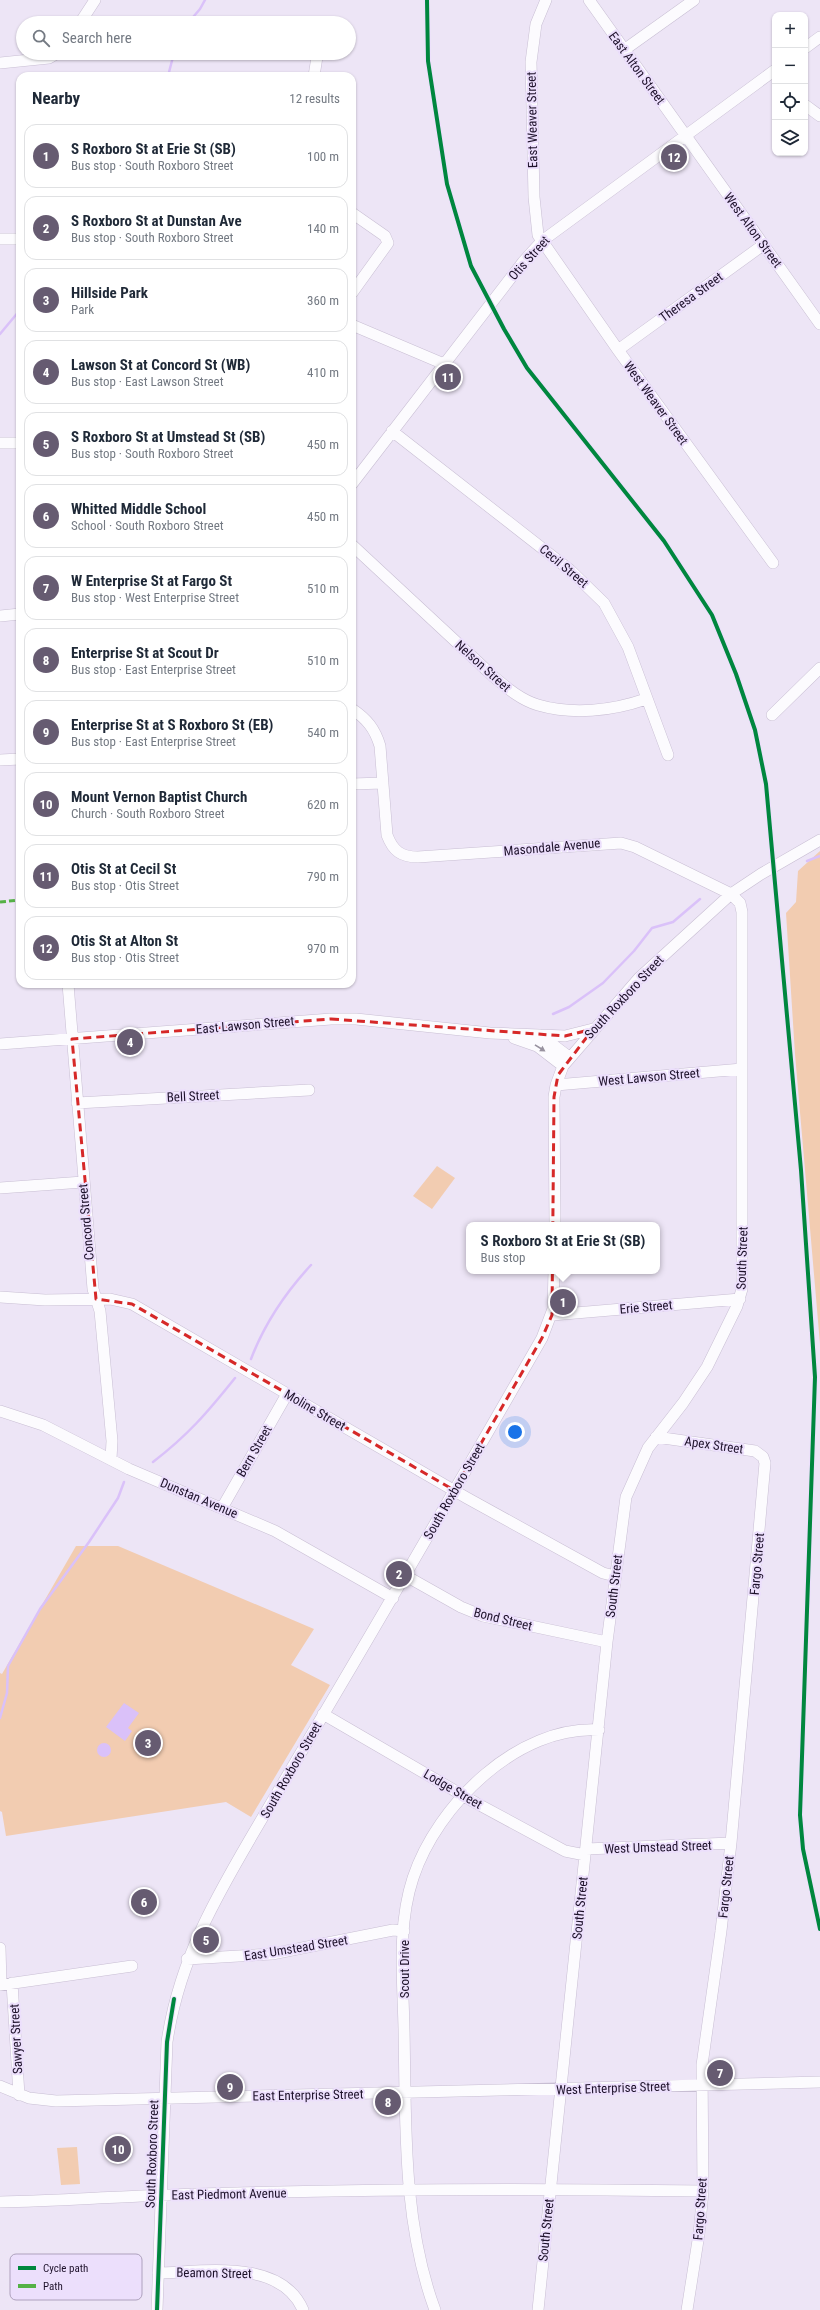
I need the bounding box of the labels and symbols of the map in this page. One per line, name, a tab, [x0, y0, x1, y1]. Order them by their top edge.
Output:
street label: East Alton Street	[606, 29, 668, 107]
street label: East Weaver Street	[524, 72, 540, 168]
pin: 12	[661, 142, 687, 172]
street label: West Alton Street	[721, 190, 785, 271]
street label: Otis Street	[505, 233, 553, 283]
street label: Theresa Street	[656, 269, 726, 325]
street label: West Weaver Street	[621, 358, 691, 448]
pin: 11	[435, 362, 461, 392]
street label: Cecil Street	[537, 541, 591, 591]
street label: Nelson Street	[452, 637, 514, 695]
street label: Masondale Avenue	[503, 835, 601, 859]
street label: South Roxboro Street	[582, 952, 667, 1042]
street label: East Lawson Street	[195, 1013, 295, 1037]
pin: 4	[117, 1027, 143, 1057]
one-way arrow	[535, 1044, 545, 1052]
street label: West Lawson Street	[598, 1065, 700, 1089]
street label: Bell Street	[166, 1087, 220, 1105]
street label: Concord Street	[75, 1183, 97, 1261]
street label: South Street	[733, 1226, 751, 1290]
pin: 1	[550, 1287, 576, 1317]
street label: Erie Street	[619, 1297, 673, 1317]
street label: Moline Street	[282, 1386, 348, 1434]
street label: Bern Street	[233, 1422, 275, 1479]
your location	[505, 1422, 525, 1442]
street label: Apex Street	[684, 1433, 744, 1457]
street label: South Roxboro Street	[420, 1440, 488, 1542]
street label: Dunstan Avenue	[158, 1475, 240, 1521]
street label: Fargo Street	[747, 1532, 767, 1596]
street label: South Street	[603, 1554, 625, 1618]
pin: 2	[386, 1559, 412, 1589]
street label: Bond Street	[472, 1604, 534, 1634]
street label: South Roxboro Street	[257, 1719, 325, 1821]
pin: 3	[135, 1728, 161, 1758]
street label: Lodge Street	[421, 1766, 485, 1812]
street label: West Umstead Street	[604, 1838, 712, 1856]
street label: Fargo Street	[715, 1855, 737, 1919]
street label: South Street	[569, 1876, 591, 1940]
pin: 6	[131, 1887, 157, 1917]
pin: 5	[193, 1925, 219, 1955]
street label: East Umstead Street	[243, 1932, 349, 1964]
street label: Scout Drive	[397, 1940, 412, 1998]
street label: Sawyer Street	[7, 2003, 25, 2074]
pin: 7	[707, 2058, 733, 2088]
pin: 9	[217, 2072, 243, 2102]
street label: West Enterprise Street	[556, 2079, 670, 2097]
street label: East Enterprise Street	[252, 2087, 364, 2103]
pin: 8	[375, 2087, 401, 2117]
street label: South Roxboro Street	[143, 2099, 161, 2208]
pin: 10	[105, 2134, 131, 2164]
street label: Fargo Street	[690, 2177, 710, 2241]
street label: East Piedmont Avenue	[171, 2185, 287, 2203]
street label: South Street	[535, 2198, 557, 2262]
legend	[10, 2254, 142, 2300]
text: Cycle path	[43, 2262, 88, 2275]
street label: Beamon Street	[176, 2265, 252, 2281]
text: Path	[43, 2280, 63, 2293]

